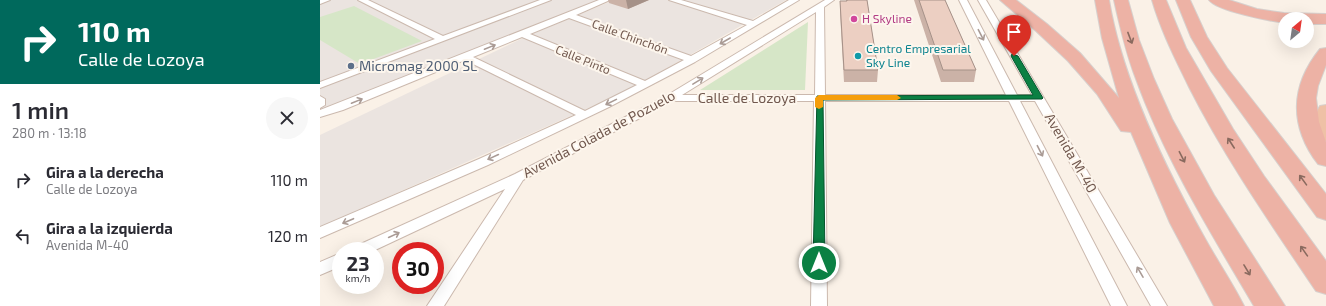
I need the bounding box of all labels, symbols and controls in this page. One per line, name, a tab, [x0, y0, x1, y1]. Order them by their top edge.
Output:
place label: H Skyline	[862, 11, 912, 25]
north arrow	[1278, 12, 1314, 48]
map controls	[1278, 12, 1314, 48]
text: 110 m	[78, 14, 151, 48]
marker: H Skyline	[849, 14, 859, 24]
pin	[997, 15, 1031, 56]
icon: right	[12, 16, 64, 68]
street label: Calle Chinchón	[590, 16, 670, 56]
icon: arrive	[1003, 21, 1025, 43]
one-way arrow	[978, 28, 985, 40]
one-way arrow	[1127, 31, 1135, 43]
one-way arrow	[719, 37, 731, 45]
place label: Centro Empresarial Sky Line	[866, 41, 971, 69]
street label: Calle Pinto	[554, 42, 613, 77]
one-way arrow	[484, 43, 496, 50]
text: Calle de Lozoya	[78, 48, 205, 70]
marker: Centro Empresarial Sky Line	[853, 51, 863, 61]
place label: Micromag 2000 SL	[359, 57, 477, 74]
marker: Micromag 2000 SL	[346, 61, 356, 71]
one-way arrow	[692, 77, 704, 85]
street label: Avenida Colada de Pozuelo	[520, 86, 678, 181]
street label: Calle de Lozoya	[698, 89, 796, 106]
text: 1 min	[12, 95, 69, 124]
button: close	[266, 97, 308, 139]
one-way arrow	[350, 97, 362, 104]
one-way arrow	[605, 99, 617, 107]
street label: Avenida M-40	[1042, 110, 1101, 196]
text: 280 m · 13:18	[12, 125, 87, 141]
one-way arrow	[1226, 137, 1234, 149]
one-way arrow	[1037, 144, 1044, 156]
one-way arrow	[1179, 151, 1186, 163]
one-way arrow	[487, 154, 499, 161]
text: Gira a la derecha	[46, 163, 164, 181]
icon: right	[12, 169, 34, 191]
text: 110 m	[271, 171, 308, 189]
one-way arrow	[1299, 174, 1307, 185]
text: Calle de Lozoya	[46, 181, 137, 197]
one-way arrow	[343, 218, 355, 225]
text: Gira a la izquierda	[46, 219, 173, 237]
icon: left	[12, 225, 34, 247]
text: 120 m	[268, 227, 308, 245]
one-way arrow	[388, 231, 400, 238]
text: Avenida M-40	[46, 237, 129, 253]
speed limit sign: 30	[392, 242, 444, 294]
position arrow	[798, 242, 840, 284]
one-way arrow	[1299, 246, 1308, 257]
text: 23	[347, 251, 369, 275]
one-way arrow	[1243, 264, 1251, 276]
one-way arrow	[1135, 266, 1143, 278]
text: km/h	[346, 272, 370, 284]

